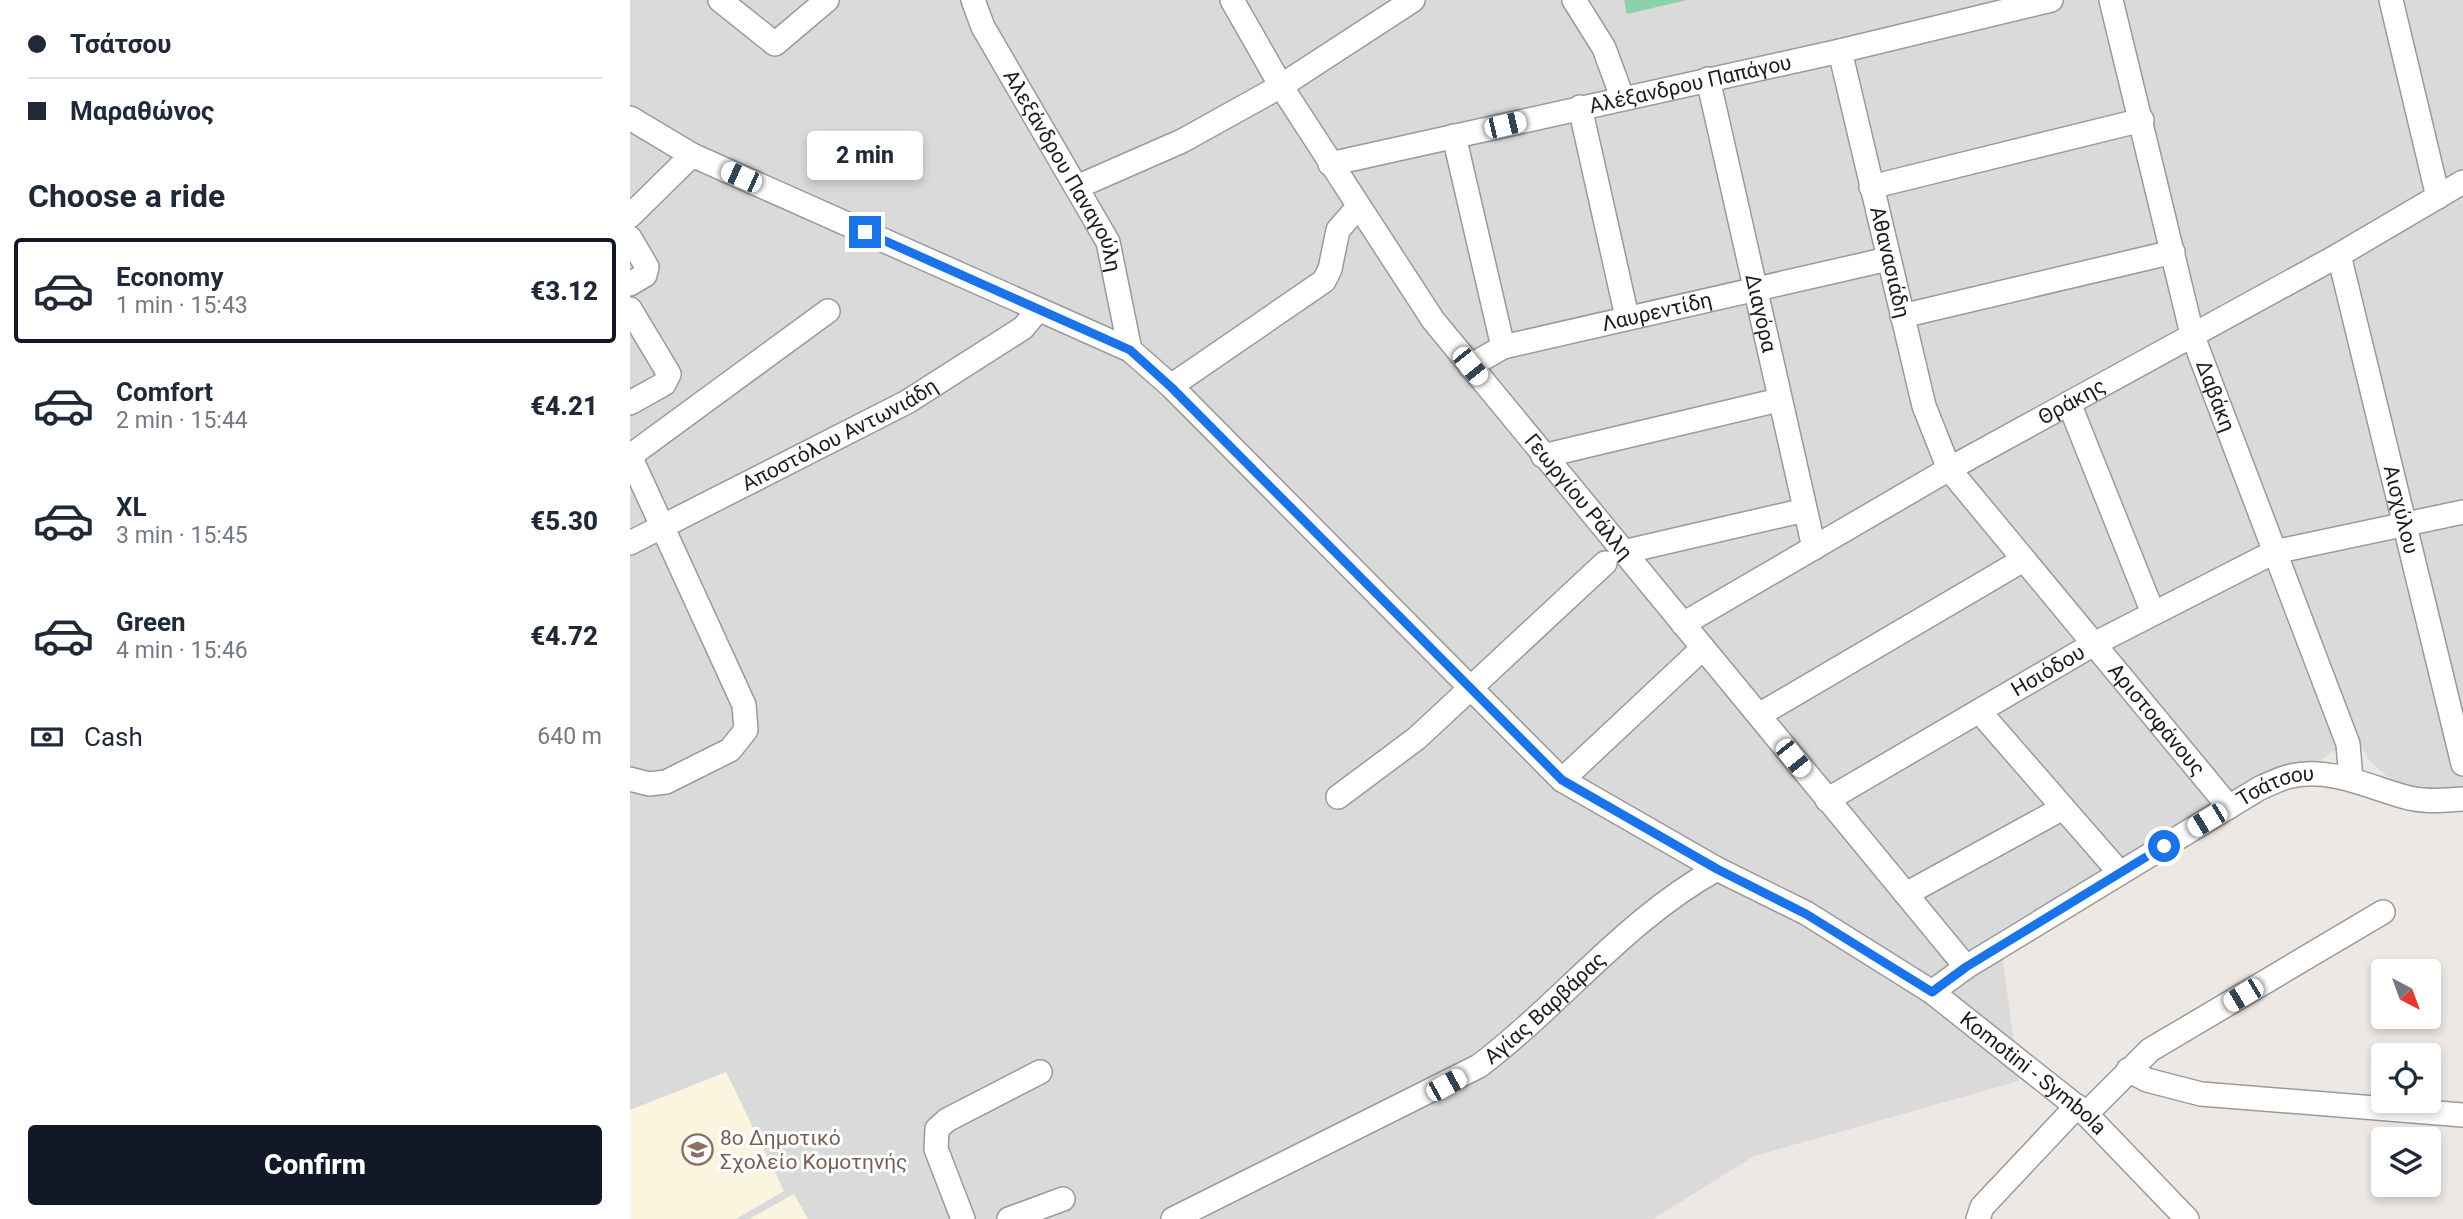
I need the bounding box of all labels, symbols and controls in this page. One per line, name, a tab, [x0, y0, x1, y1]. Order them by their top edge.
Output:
text: Τσάτσου	[70, 29, 171, 59]
street label: Αλέξανδρου Παπάγου	[1587, 50, 1794, 118]
street label: Αλεξάνδρου Παναγούλη	[998, 65, 1126, 274]
text: Μαραθώνος	[70, 96, 214, 126]
car	[1483, 110, 1528, 140]
callout: 2 min	[807, 131, 923, 180]
text: 2 min	[836, 142, 894, 169]
car	[718, 159, 765, 195]
text: Choose a ride	[28, 177, 225, 215]
street label: Αθανασιάδη	[1865, 204, 1915, 320]
route end	[849, 216, 881, 248]
icon: car	[32, 259, 95, 322]
text: Economy	[116, 262, 223, 292]
street label: Διαγόρα	[1740, 272, 1781, 355]
text: €3.12	[530, 276, 598, 306]
street label: Λαυρεντίδη	[1600, 288, 1714, 336]
text: 1 min · 15:43	[116, 292, 248, 319]
car	[1449, 343, 1492, 389]
street label: Δαβάκη	[2191, 357, 2240, 435]
icon: car	[32, 374, 95, 437]
street label: Αποστόλου Αντωνιάδη	[738, 374, 942, 496]
street label: Θράκης	[2034, 374, 2110, 430]
text: Comfort	[116, 377, 213, 407]
text: €4.21	[530, 391, 598, 421]
text: 2 min · 15:44	[116, 407, 248, 434]
street label: Γεωργίου Ράλλη	[1520, 429, 1637, 565]
street label: Αισχύλου	[2379, 463, 2423, 556]
icon: car	[32, 489, 95, 552]
text: XL	[116, 492, 147, 522]
text: €5.30	[530, 506, 598, 536]
text: 3 min · 15:45	[116, 522, 248, 549]
icon: car	[32, 604, 95, 667]
text: Green	[116, 607, 186, 637]
text: €4.72	[530, 621, 598, 651]
text: 4 min · 15:46	[116, 637, 248, 664]
street label: Ησιόδου	[2007, 640, 2089, 702]
street label: Αριστοφάνους	[2103, 659, 2210, 781]
icon: cash	[28, 718, 66, 756]
text: Cash	[84, 722, 143, 752]
text: 640 m	[537, 723, 602, 750]
car	[1772, 735, 1815, 781]
street label: Τσάτσου	[2232, 762, 2314, 811]
car	[2184, 800, 2231, 840]
route start	[2148, 830, 2180, 862]
street label: Αγίας Βαρβάρας	[1480, 947, 1611, 1069]
north arrow	[2371, 959, 2441, 1029]
map controls	[2371, 959, 2441, 1197]
car	[2220, 975, 2267, 1015]
street label: Komotini - Symbola	[1955, 1007, 2111, 1140]
button: locate	[2371, 1043, 2441, 1113]
car	[1423, 1066, 1470, 1104]
button: Confirm	[28, 1125, 602, 1205]
place label: 8ο Δημοτικό Σχολείο Κομοτηνής	[720, 1126, 907, 1174]
button: layers	[2371, 1127, 2441, 1197]
school or university icon: 8ο Δημοτικό Σχολείο Κομοτηνής	[680, 1133, 714, 1167]

